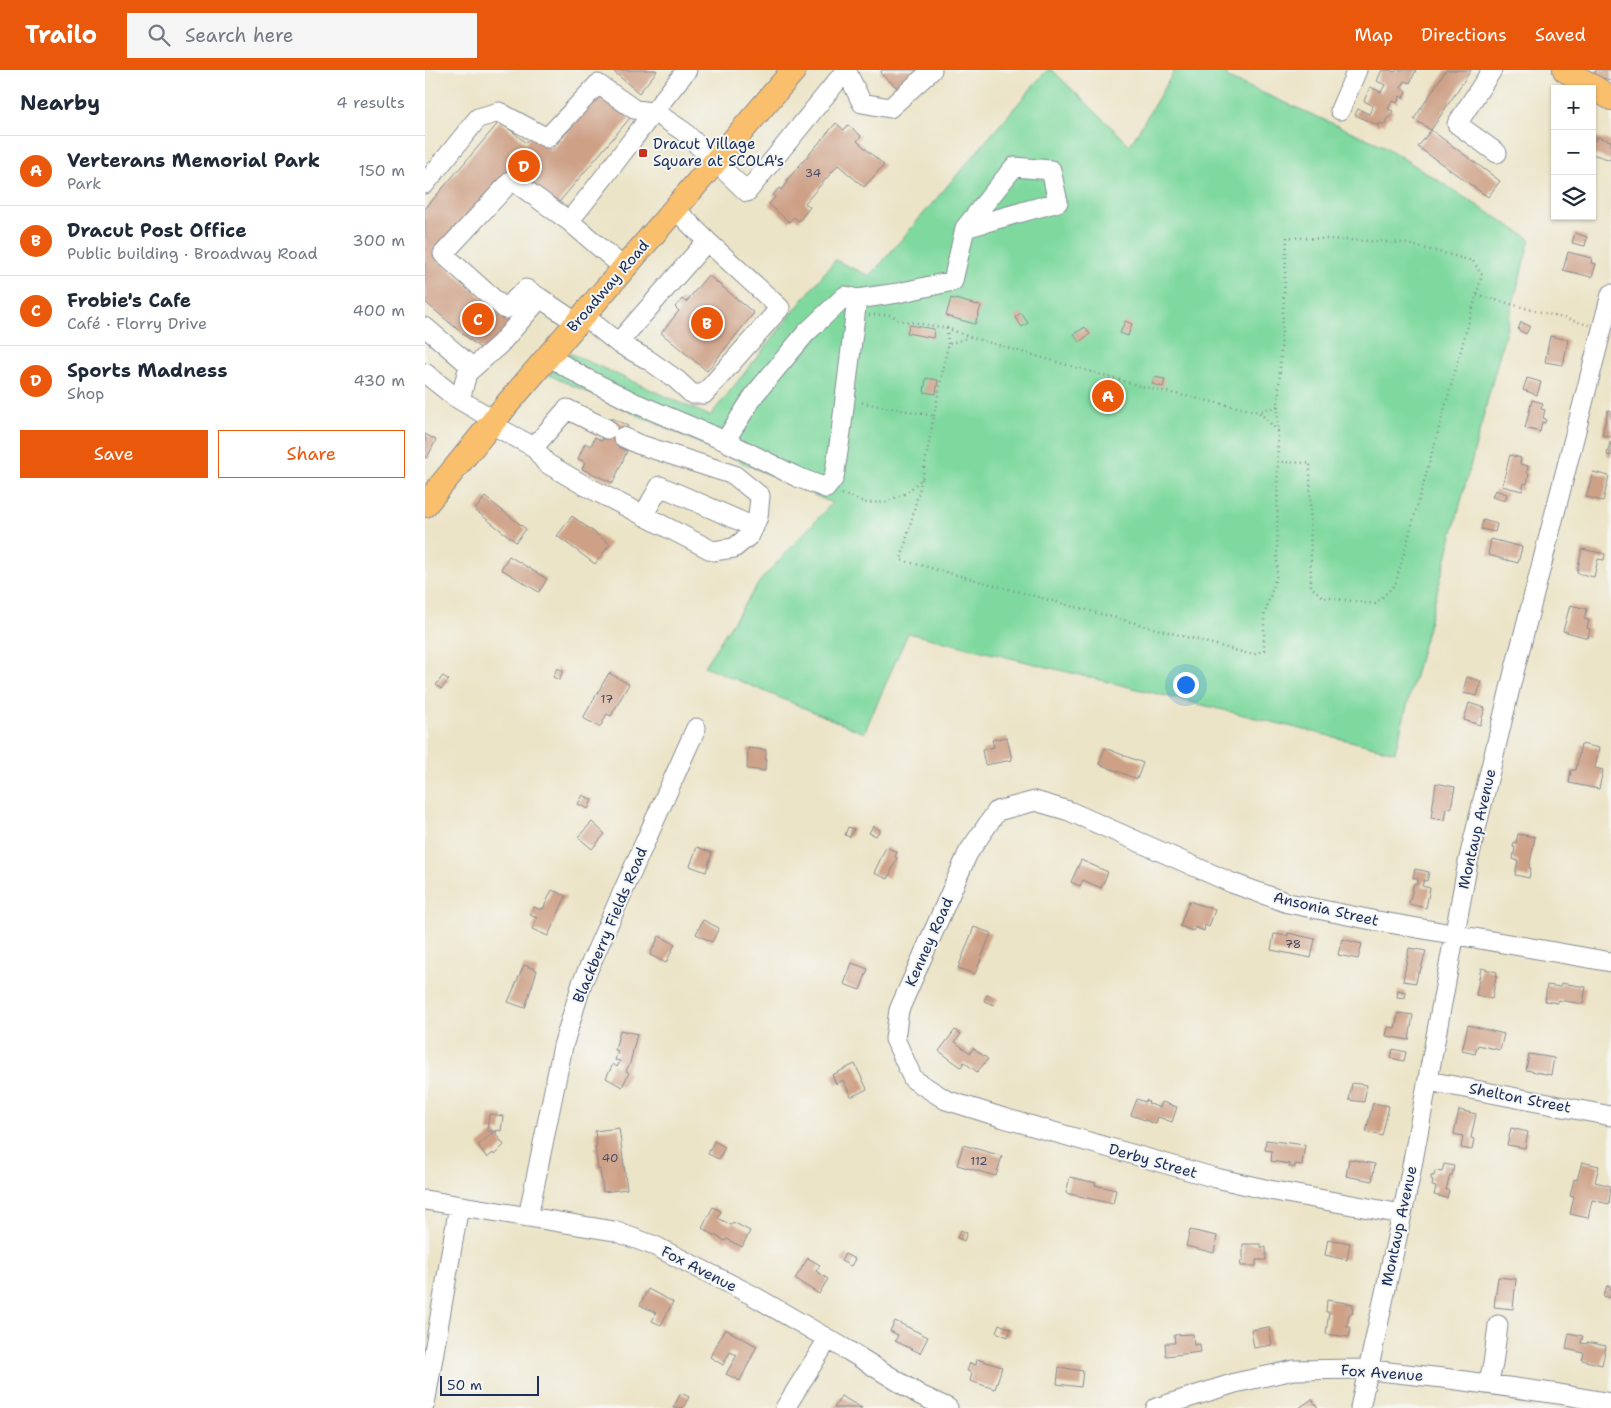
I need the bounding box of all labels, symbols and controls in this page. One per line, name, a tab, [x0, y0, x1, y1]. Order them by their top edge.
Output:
search box	[127, 13, 477, 58]
text: Trailo	[25, 19, 97, 51]
icon: search	[145, 21, 173, 49]
text: Search here	[185, 23, 294, 48]
text: Map	[1355, 23, 1393, 47]
text: Directions	[1421, 23, 1507, 47]
text: Saved	[1535, 23, 1586, 47]
map controls	[1551, 85, 1596, 220]
button: +	[1551, 85, 1596, 130]
text: Nearby	[20, 89, 100, 117]
text: 4 results	[336, 92, 405, 113]
button: −	[1551, 130, 1596, 175]
place label: Dracut Village Square at SCOLA's	[653, 134, 784, 171]
pin: D	[508, 147, 540, 185]
marker: Dracut Village Square at SCOLA's	[637, 147, 649, 159]
text: Verterans Memorial Park	[67, 148, 320, 173]
text: A	[30, 160, 42, 181]
text: 150 m	[358, 160, 405, 181]
house number: 34	[805, 165, 821, 181]
text: Park	[67, 173, 101, 194]
button: layers	[1551, 175, 1596, 220]
text: Dracut Post Office	[67, 218, 247, 243]
text: B	[31, 230, 41, 251]
text: 300 m	[353, 230, 405, 251]
street label: Broadway Road	[562, 235, 654, 336]
text: Public building · Broadway Road	[67, 243, 318, 264]
text: Frobie's Cafe	[67, 288, 191, 313]
text: C	[31, 300, 41, 321]
text: 400 m	[352, 300, 405, 321]
pin: C	[462, 300, 494, 338]
pin: B	[691, 304, 723, 342]
text: Café · Florry Drive	[67, 313, 207, 334]
text: Sports Madness	[67, 358, 227, 383]
text: D	[30, 370, 42, 391]
text: 430 m	[354, 370, 405, 391]
pin: A	[1092, 377, 1124, 415]
text: Shop	[67, 383, 104, 404]
button: Save	[20, 430, 208, 478]
button: Share	[218, 430, 405, 478]
your location	[1173, 672, 1199, 698]
house number: 17	[601, 691, 613, 707]
street label: Montaup Avenue	[1453, 767, 1501, 891]
street label: Blackberry Fields Road	[568, 844, 652, 1006]
street label: Ansonia Street	[1271, 887, 1381, 931]
street label: Kenney Road	[900, 894, 958, 990]
house number: 78	[1285, 936, 1301, 952]
street label: Shelton Street	[1467, 1078, 1573, 1118]
street label: Derby Street	[1106, 1139, 1200, 1183]
house number: 40	[602, 1150, 618, 1166]
house number: 112	[970, 1153, 988, 1169]
street label: Montaup Avenue	[1376, 1164, 1422, 1288]
street label: Fox Avenue	[658, 1241, 740, 1297]
street label: Fox Avenue	[1340, 1360, 1424, 1386]
scale bar	[440, 1373, 539, 1396]
text: 50 m	[447, 1376, 482, 1394]

